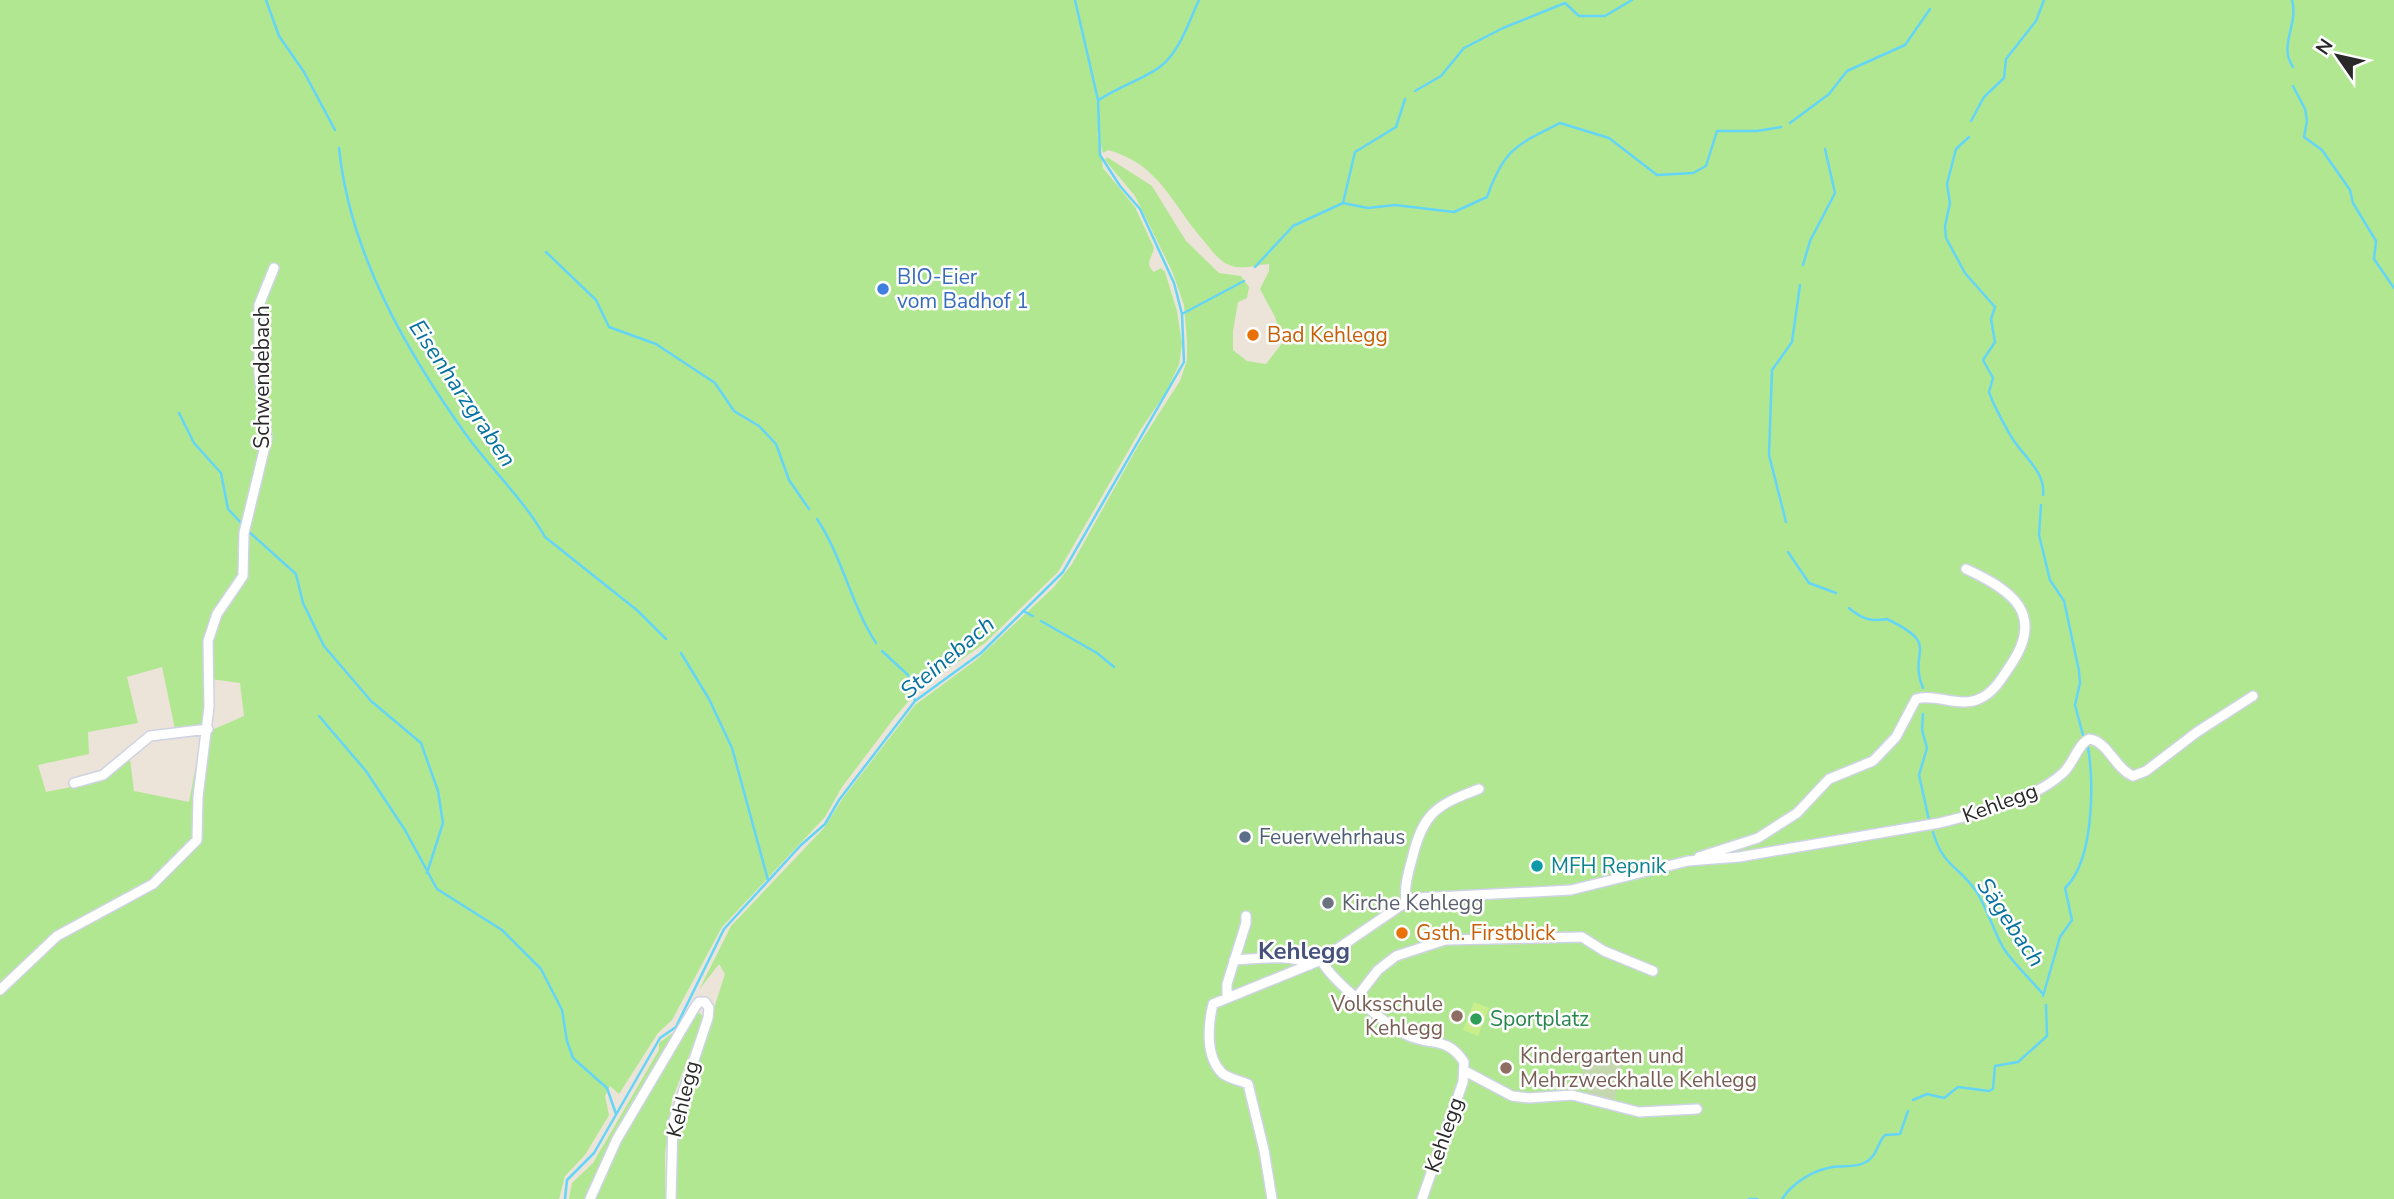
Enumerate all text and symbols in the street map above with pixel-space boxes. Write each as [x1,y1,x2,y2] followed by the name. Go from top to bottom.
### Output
[2303,21,2373,91] north arrow
[2310,34,2339,60] text: N
[897,263,1029,315] place label: BIO-Eier vom Badhof 1
[875,281,891,297] marker: BIO-Eier vom Badhof 1
[248,305,276,449] street label: Schwendebach
[402,313,523,473] water label: Eisenharzgraben
[1267,321,1388,349] place label: Bad Kehlegg
[1245,327,1261,343] marker: Bad Kehlegg
[894,609,1001,706] water label: Steinebach
[1959,777,2041,829] street label: Kehlegg
[1259,823,1405,851] place label: Feuerwehrhaus
[1237,829,1253,845] marker: Feuerwehrhaus
[1551,852,1667,880] place label: MFH Repnik
[1529,858,1545,874] marker: MFH Repnik
[1969,872,2052,973] water label: Sägebach
[1342,889,1483,917] place label: Kirche Kehlegg
[1320,895,1336,911] marker: Kirche Kehlegg
[1416,919,1556,947] place label: Gsth. Firstblick
[1394,925,1410,941] marker: Gsth. Firstblick
[1258,935,1350,967] district label: Kehlegg
[1330,990,1443,1042] place label: Volksschule Kehlegg
[1490,1005,1589,1033] place label: Sportplatz
[1449,1008,1465,1024] marker: Volksschule Kehlegg
[1468,1011,1484,1027] marker: Sportplatz
[1520,1042,1757,1094] place label: Kindergarten und Mehrzweckhalle Kehlegg
[660,1058,706,1140] street label: Kehlegg
[1498,1060,1514,1076] marker: Kindergarten und Mehrzweckhalle Kehlegg
[1418,1094,1470,1176] street label: Kehlegg

